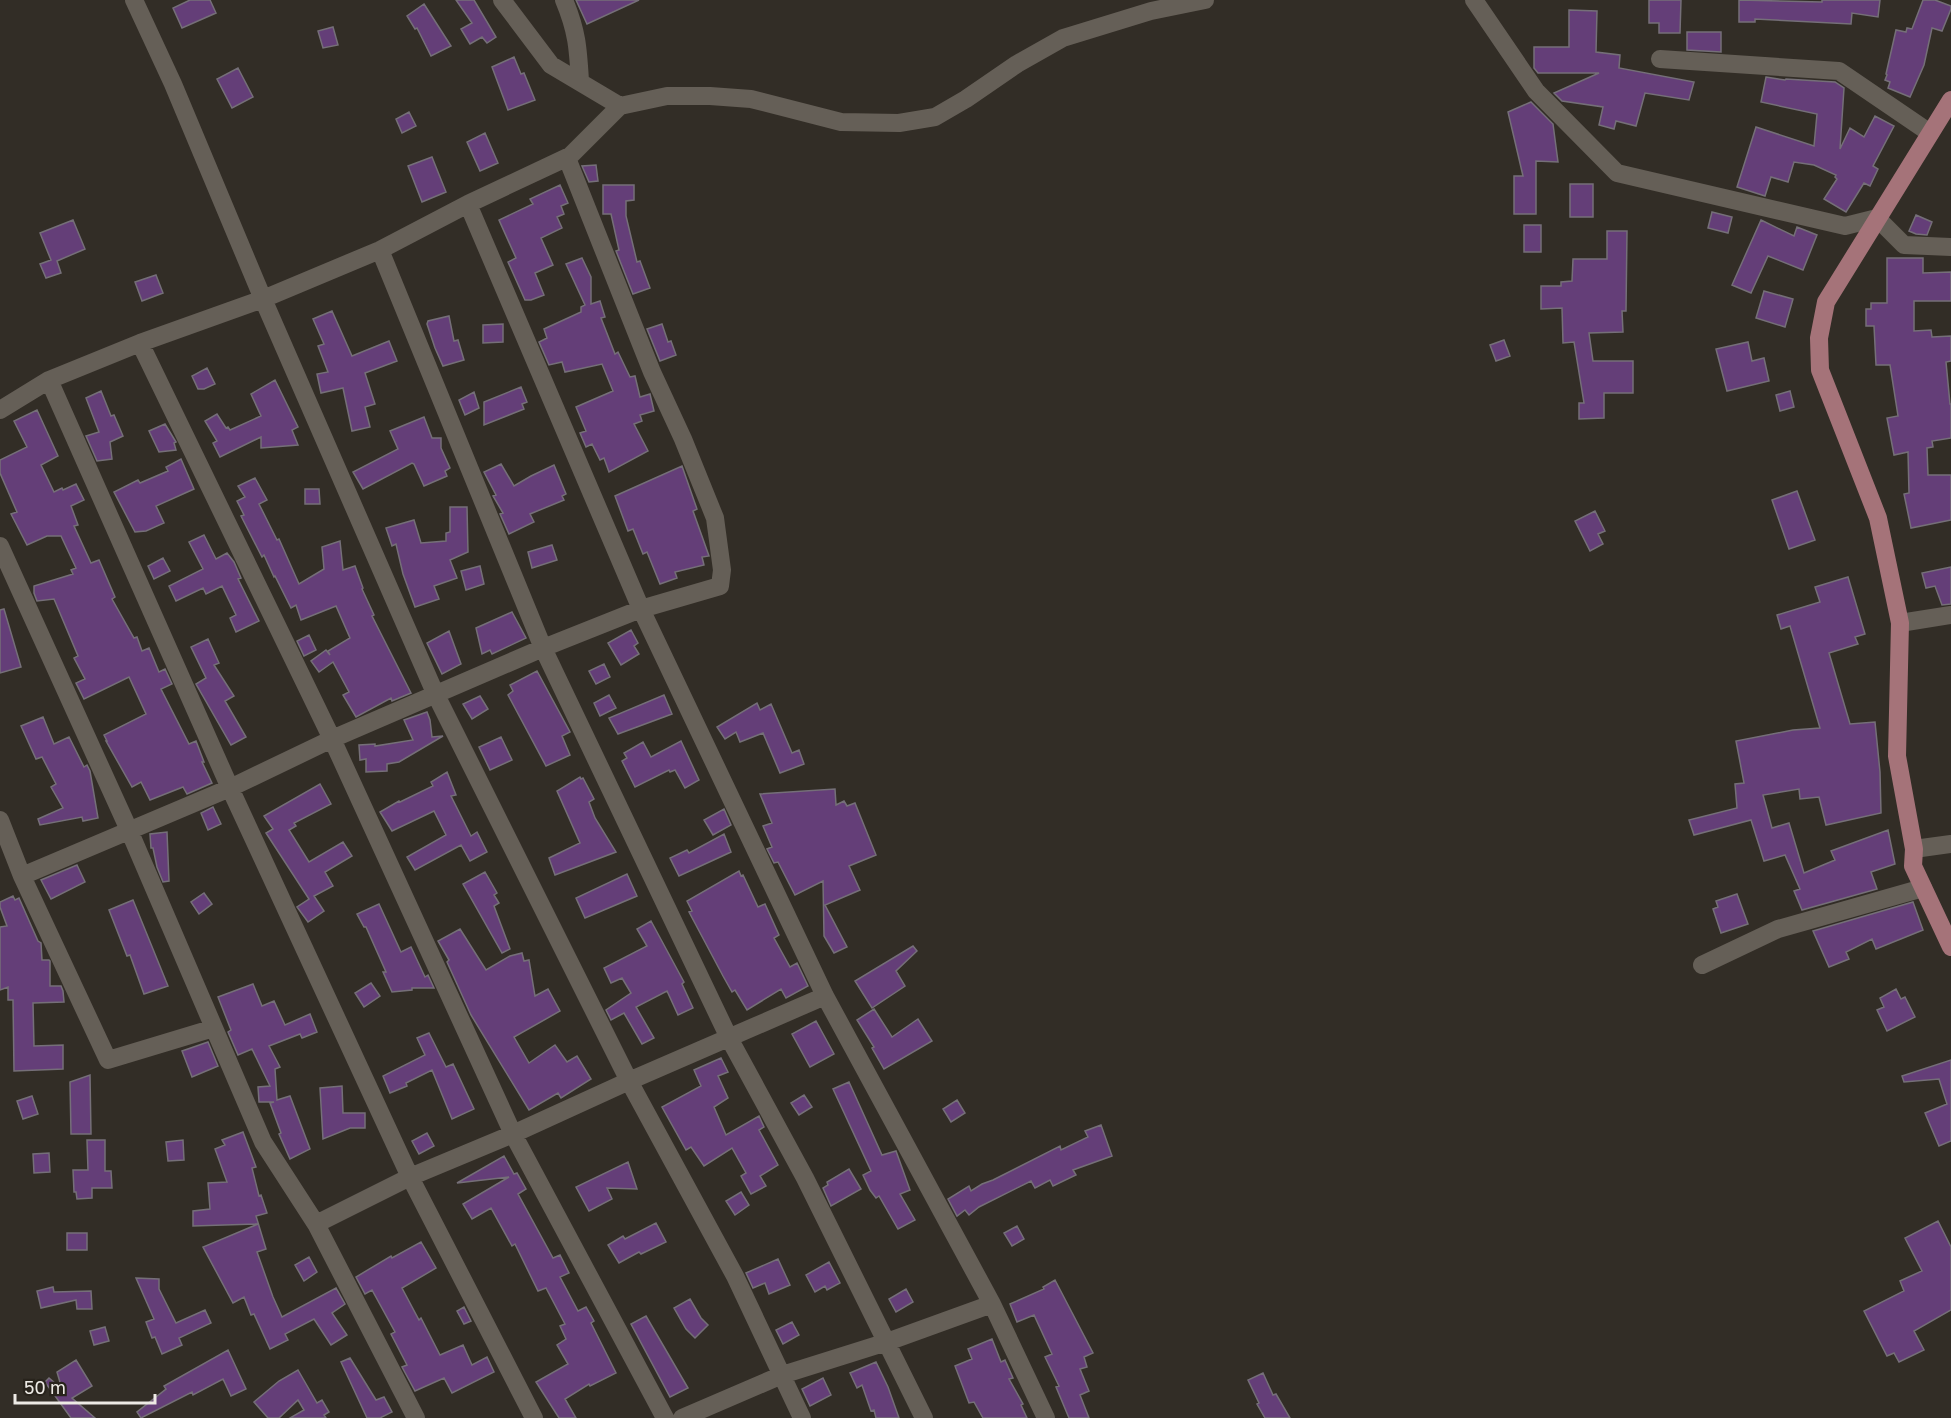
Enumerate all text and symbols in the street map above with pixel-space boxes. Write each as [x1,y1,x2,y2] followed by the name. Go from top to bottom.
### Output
[15,1367,154,1405] scale bar
[24,1376,66,1398] text: 50 m

